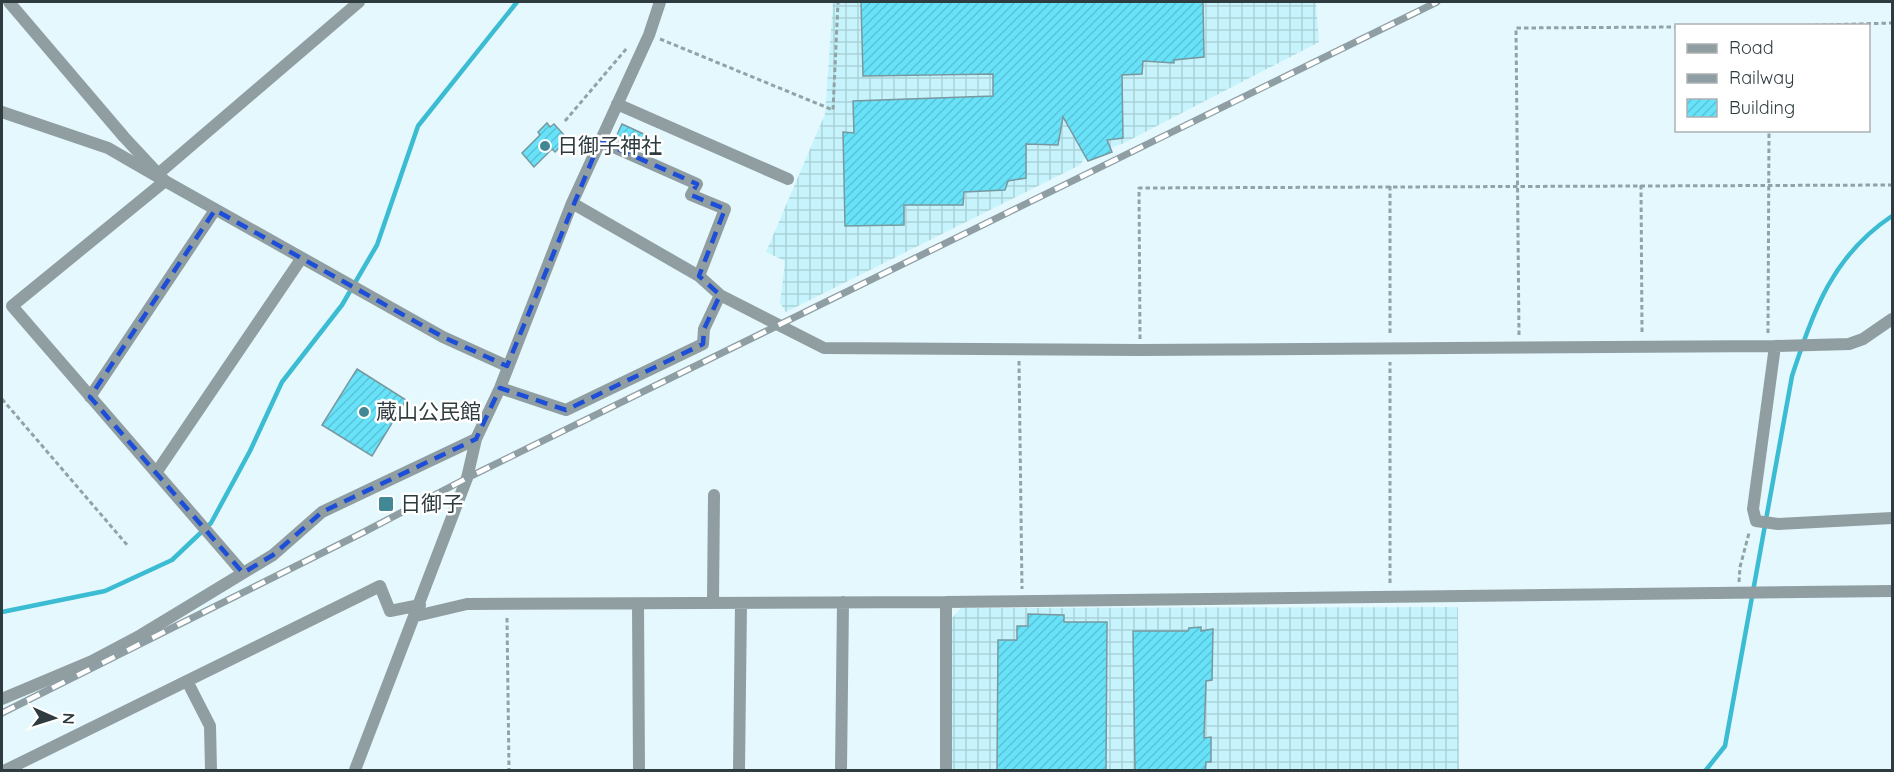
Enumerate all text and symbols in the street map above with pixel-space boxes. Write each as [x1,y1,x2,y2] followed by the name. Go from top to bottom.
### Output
[1675,24,1870,132] legend
[1729,36,1774,59] text: Road
[1729,66,1795,89] text: Railway
[1729,96,1795,119] text: Building
[557,132,662,158] place label: 日御子神社
[538,139,552,153] marker: 日御子神社
[376,398,481,424] place label: 蔵山公民館
[357,405,371,419] marker: 蔵山公民館
[400,490,463,516] place label: 日御子
[377,495,395,513] marker: 日御子
[24,688,84,748] north arrow
[59,712,79,725] text: N

